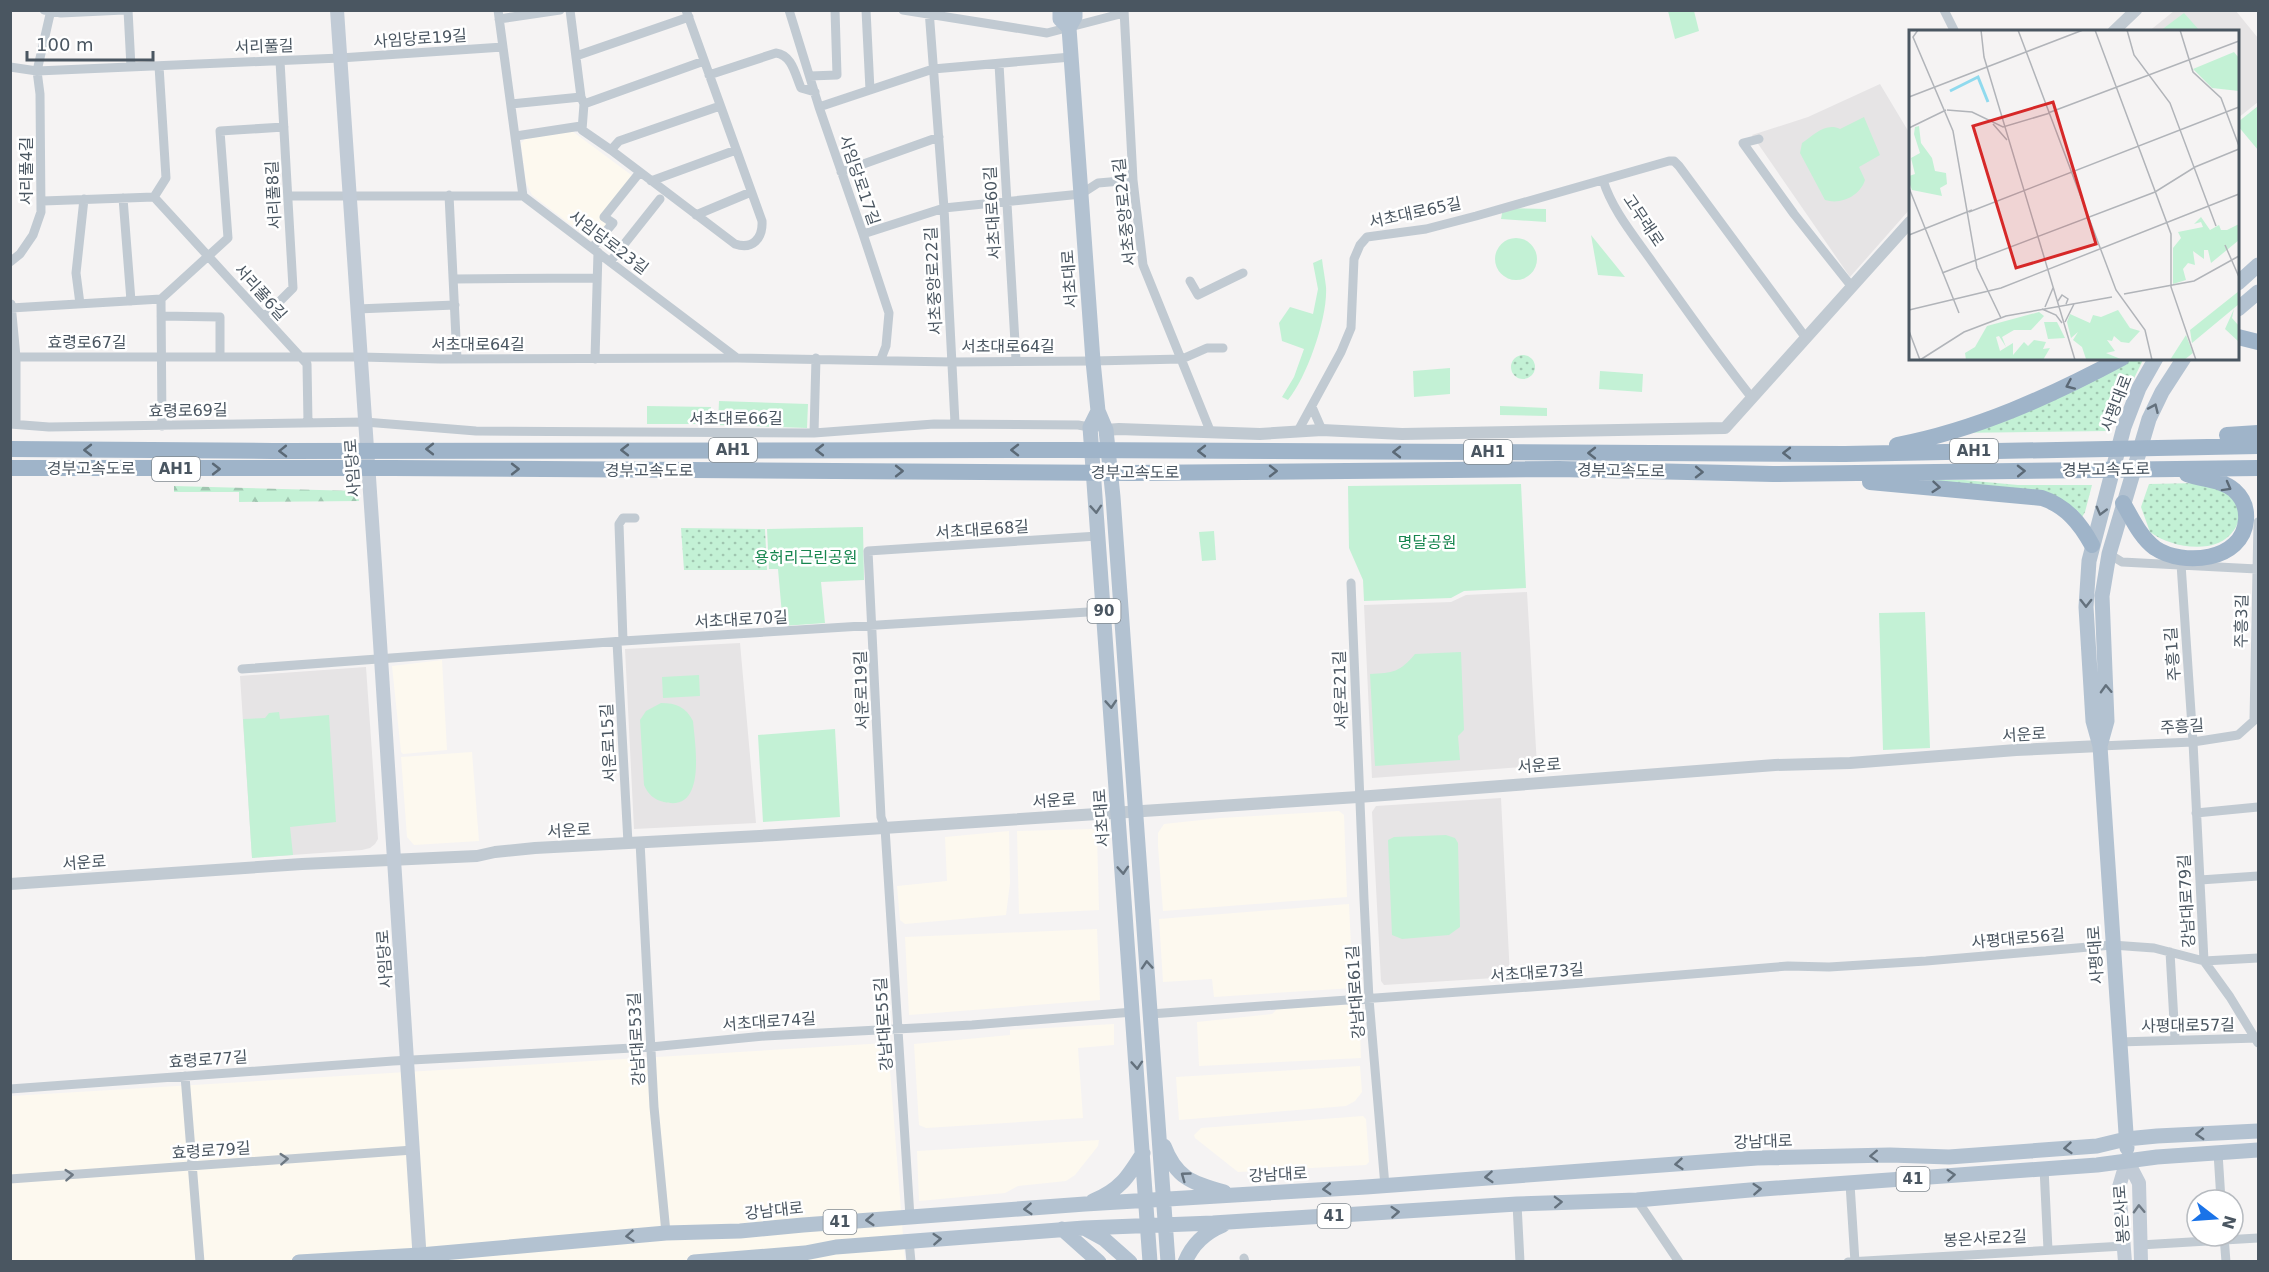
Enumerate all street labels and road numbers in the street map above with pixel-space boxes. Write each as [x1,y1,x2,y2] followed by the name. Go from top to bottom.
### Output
[373,26,468,51] street label: 사임당로19길
[234,36,294,57] street label: 서리풀길
[835,133,884,228] street label: 사임당로17길
[17,136,36,206] street label: 서리풀4길
[1109,157,1140,267] street label: 서초중앙로24길
[262,160,285,230] street label: 서리풀8길
[981,166,1004,260] street label: 서초대로60길
[1619,191,1668,250] street label: 고무래로
[1367,193,1463,232] street label: 서초대로65길
[565,207,652,278] street label: 사임당로23길
[921,226,946,336] street label: 서초중앙로22길
[1058,249,1081,309] street label: 서초대로
[230,260,291,324] street label: 서리풀6길
[47,333,127,352] street label: 효령로67길
[431,335,525,354] street label: 서초대로64길
[961,337,1055,356] street label: 서초대로64길
[2097,372,2136,434] street label: 사평대로
[148,400,228,421] street label: 효령로69길
[689,409,783,428] street label: 서초대로66길
[341,438,364,498] street label: 사임당로
[709,438,757,462] road number: AH1
[1950,439,1998,463] road number: AH1
[1464,440,1512,464] road number: AH1
[152,457,200,481] road number: AH1
[47,459,135,478] street label: 경부고속도로
[2062,459,2151,480] street label: 경부고속도로
[1577,460,1666,481] street label: 경부고속도로
[605,461,693,480] street label: 경부고속도로
[1091,463,1179,482] street label: 경부고속도로
[935,517,1030,542] street label: 서초대로68길
[2232,594,2251,648] street label: 주흥3길
[1088,599,1120,623] road number: 90
[694,608,788,631] street label: 서초대로70길
[2161,626,2184,682] street label: 주흥1길
[851,650,872,730] street label: 서운로19길
[1330,650,1351,730] street label: 서운로21길
[597,703,620,783] street label: 서운로15길
[2159,715,2205,738] street label: 주흥길
[2001,724,2047,745] street label: 서운로
[1516,754,1562,777] street label: 서운로
[1090,788,1113,848] street label: 서초대로
[1031,789,1077,812] street label: 서운로
[546,820,592,841] street label: 서운로
[61,851,107,874] street label: 서운로
[2175,854,2198,948] street label: 강남대로79길
[1970,925,2066,952] street label: 사평대로56길
[2084,925,2107,985] street label: 사평대로
[373,929,396,989] street label: 사임당로
[1343,944,1368,1039] street label: 강남대로61길
[1490,960,1585,985] street label: 서초대로73길
[871,976,896,1071] street label: 강남대로55길
[625,992,648,1086] street label: 강남대로53길
[722,1009,817,1034] street label: 서초대로74길
[2141,1015,2235,1036] street label: 사평대로57길
[168,1047,248,1072] street label: 효령로77길
[1733,1131,1793,1152] street label: 강남대로
[171,1138,251,1163] street label: 효령로79길
[1248,1163,1308,1186] street label: 강남대로
[1896,1167,1930,1191] road number: 41
[2110,1184,2133,1244] street label: 봉은사로
[744,1198,805,1223] street label: 강남대로
[1318,1204,1350,1228] road number: 41
[824,1210,856,1234] road number: 41
[1943,1227,2027,1250] street label: 봉은사로2길

